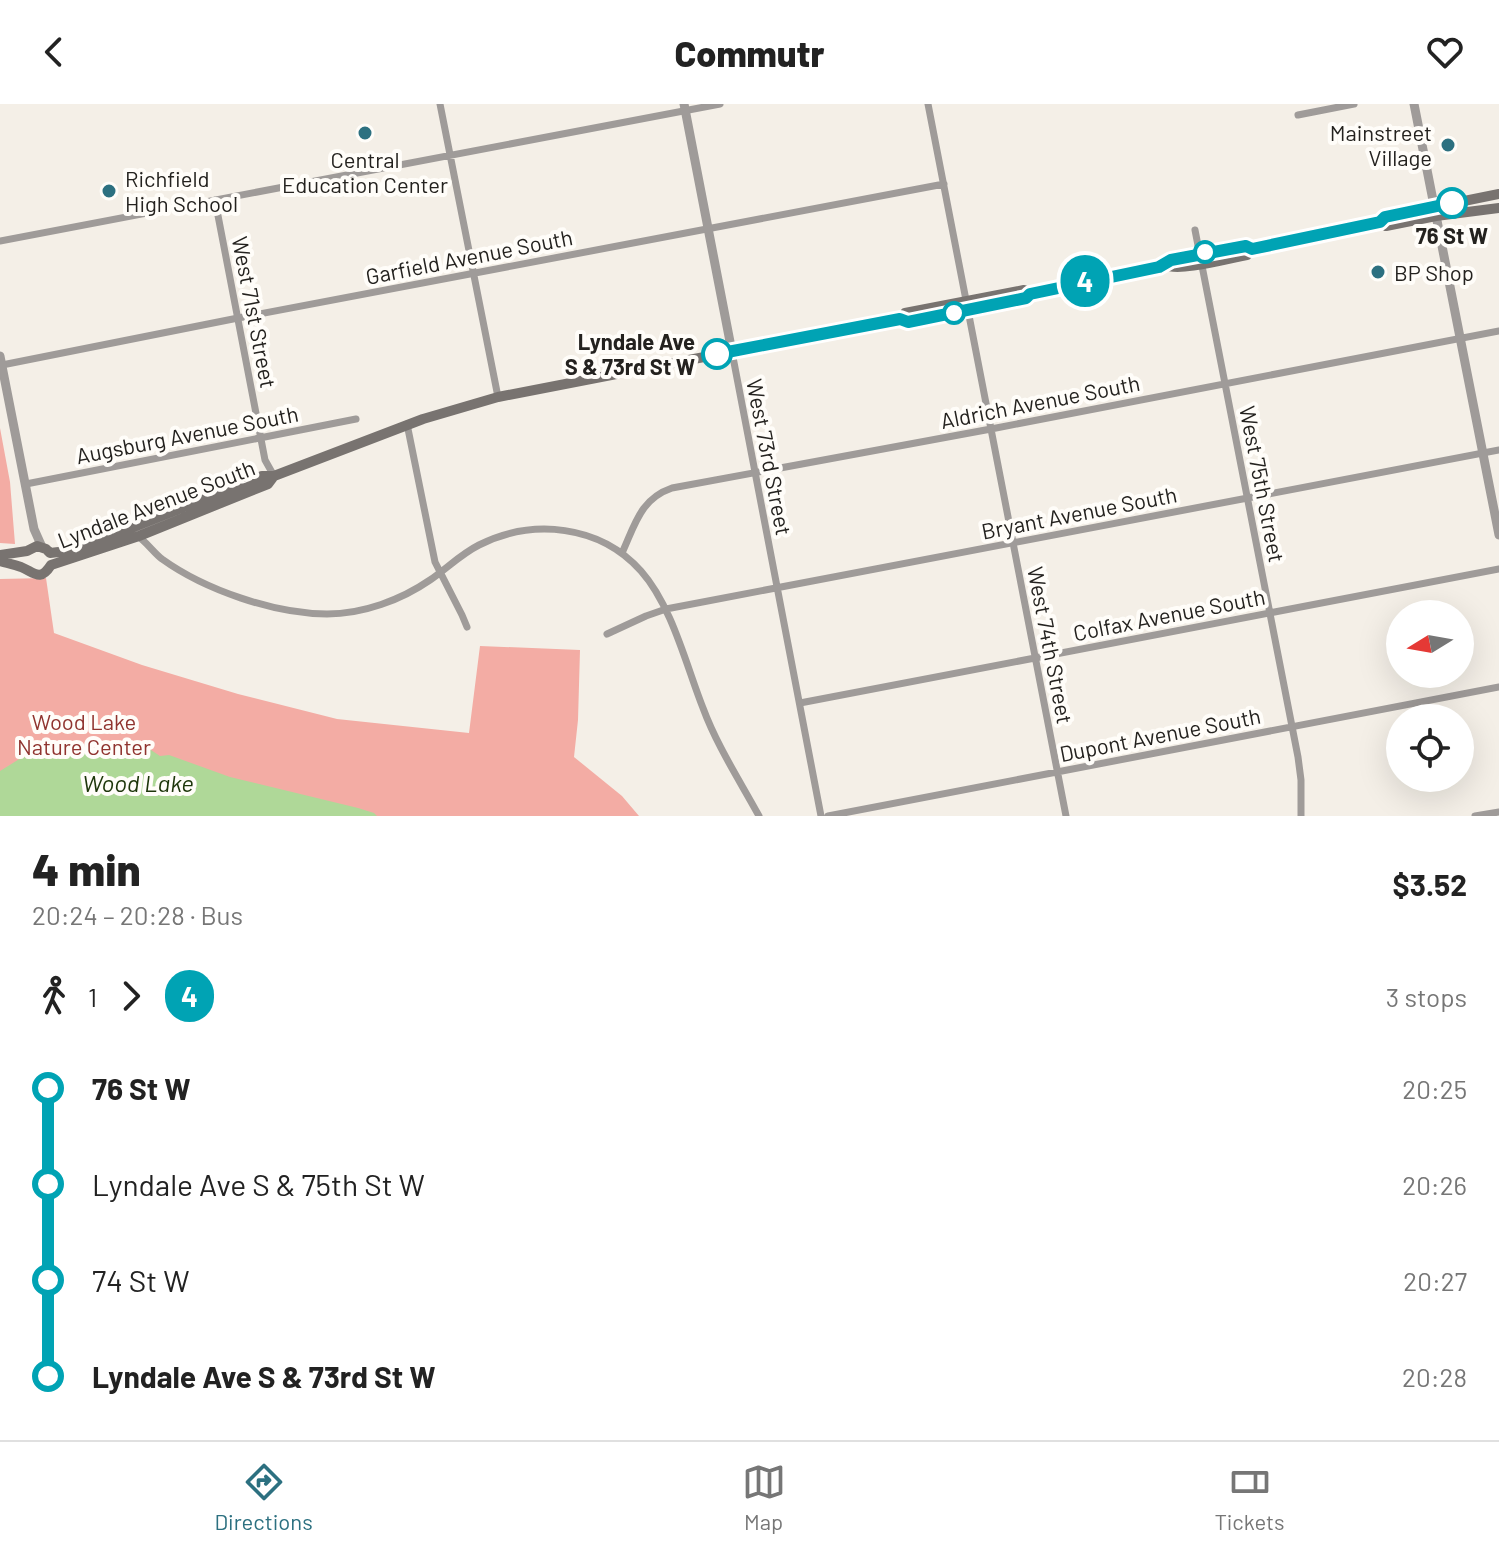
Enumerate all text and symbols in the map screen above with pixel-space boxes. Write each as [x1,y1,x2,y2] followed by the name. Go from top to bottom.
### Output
[32,30,76,74] icon: back
[1423,30,1467,74] icon: heart
[674,31,825,74] text: Commutr
[1330,119,1432,170] place label: Mainstreet Village
[356,124,374,142] marker: Central Education Center
[1439,136,1457,154] marker: Mainstreet Village
[282,146,448,197] place label: Central Education Center
[125,165,238,216] place label: Richfield High School
[100,182,118,200] marker: Richfield High School
[1437,188,1467,218] marker: 76 St W
[1416,222,1488,248] place label: 76 St W
[363,223,575,289] street label: Garfield Avenue South
[228,234,282,390] street label: West 71st Street
[1194,241,1216,263] unlabelled marker
[1059,255,1111,307] line badge: 4
[1394,259,1474,285] place label: BP Shop
[1369,263,1387,281] marker: BP Shop
[1077,264,1093,298] text: 4
[943,302,965,324] unlabelled marker
[565,328,695,379] place label: Lyndale Ave S & 73rd St W
[702,339,732,369] marker: Lyndale Ave S & 73rd St W
[938,369,1142,433] street label: Aldrich Avenue South
[742,377,798,537] street label: West 73rd Street
[74,400,300,468] street label: Augsburg Avenue South
[1235,404,1291,564] street label: West 75th Street
[54,453,258,553] street label: Lyndale Avenue South
[979,480,1179,544] street label: Bryant Avenue South
[1023,564,1079,726] street label: West 74th Street
[1071,583,1267,645] street label: Colfax Avenue South
[1386,600,1474,688] north arrow
[1386,600,1474,792] map controls
[1057,702,1263,766] street label: Dupont Avenue South
[1386,704,1474,792] button: locate
[17,708,151,759] park label: Wood Lake Nature Center
[82,768,194,797] water label: Wood Lake
[32,842,141,895] text: 4 min
[1393,866,1467,902] text: $3.52
[32,899,243,930] text: 20:24 – 20:28 · Bus
[32,974,76,1018] icon: walk
[109,974,153,1018] icon: forward
[181,979,198,1013] text: 4
[88,981,97,1012] text: 1
[1386,981,1467,1012] text: 3 stops
[92,1070,191,1106] text: 76 St W
[1402,1073,1467,1104] text: 20:25
[92,1166,425,1202] text: Lyndale Ave S & 75th St W
[1402,1169,1467,1200] text: 20:26
[92,1262,190,1298] text: 74 St W
[1403,1265,1467,1296] text: 20:27
[92,1358,436,1394] text: Lyndale Ave S & 73rd St W
[1402,1361,1467,1392] text: 20:28
[214,1460,313,1534] tab: Directions
[742,1460,786,1534] tab: Map
[1215,1460,1285,1534] tab: Tickets

